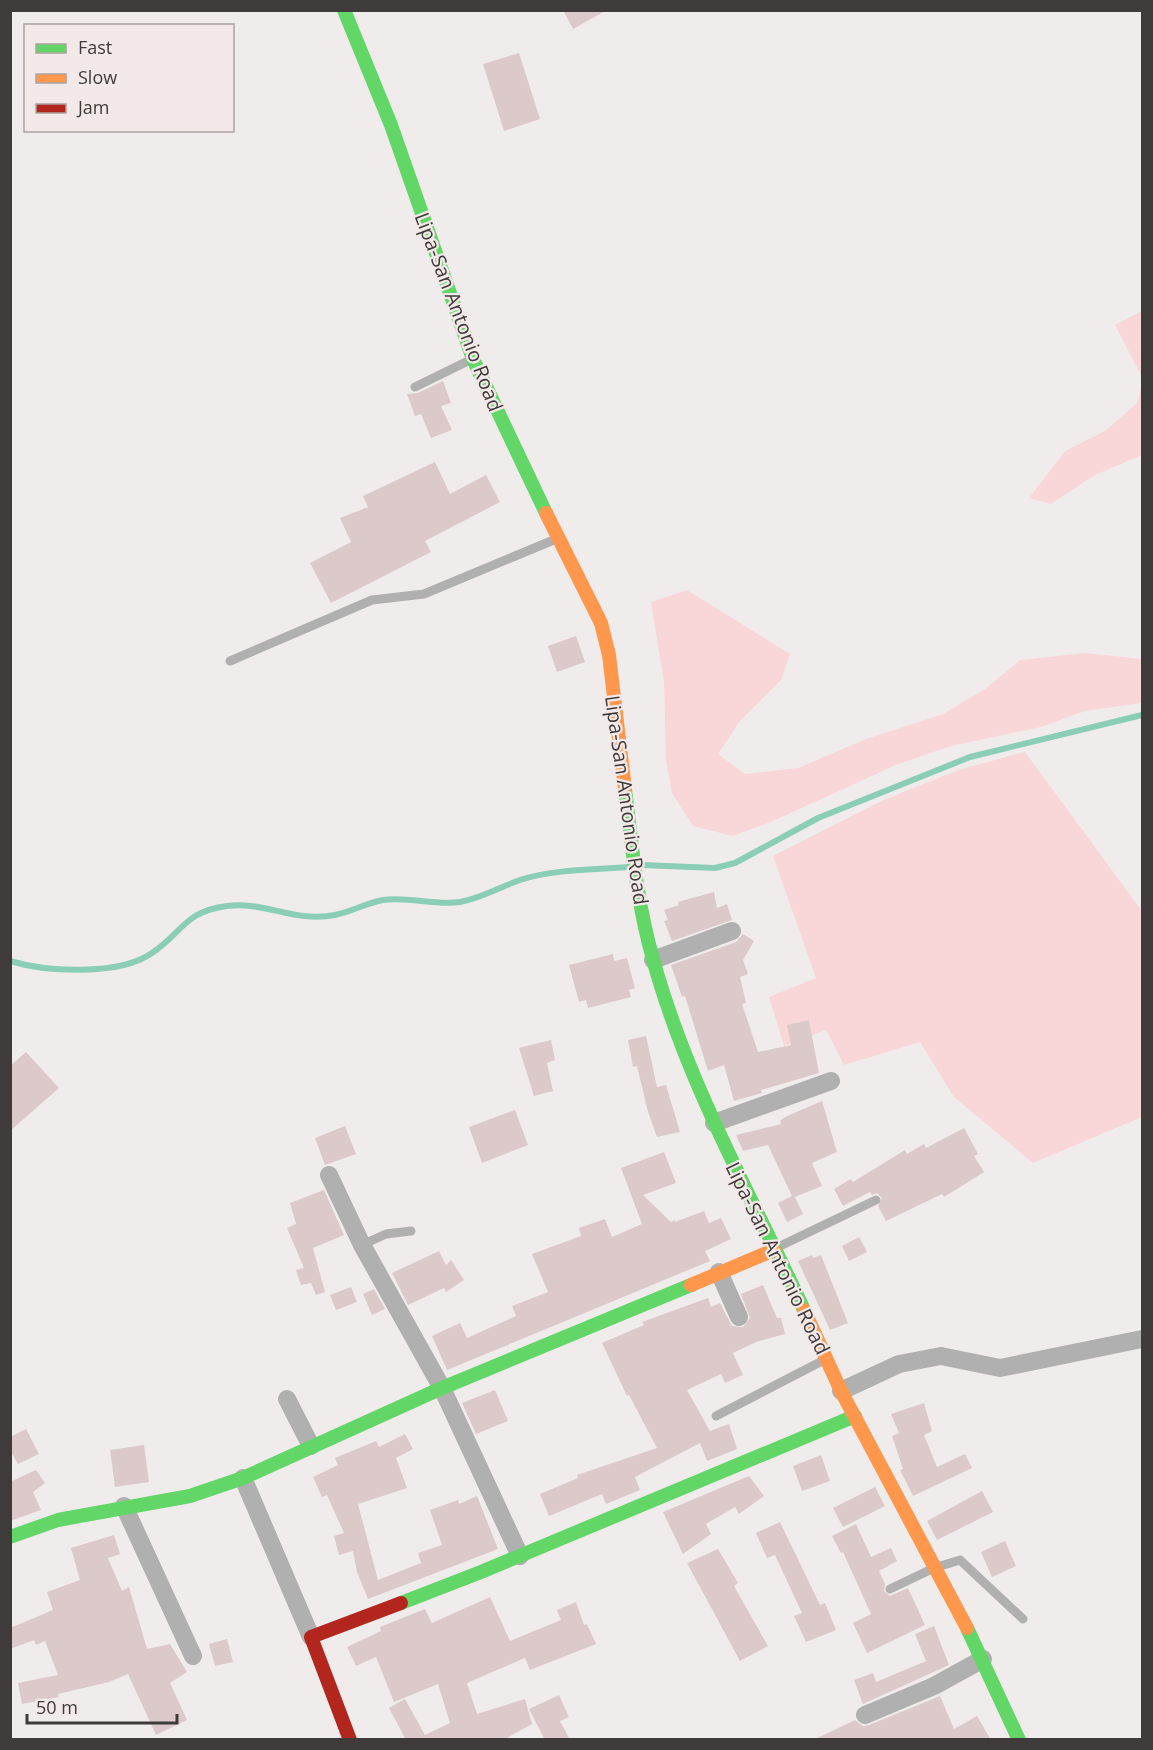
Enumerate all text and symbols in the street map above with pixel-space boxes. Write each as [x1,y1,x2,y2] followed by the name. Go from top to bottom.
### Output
[24,24,234,132] legend
[78,35,112,59] text: Fast
[78,65,117,89] text: Slow
[76,95,110,119] text: Jam
[409,209,509,415] street label: Lipa-San Antonio Road
[599,694,655,906] street label: Lipa-San Antonio Road
[720,1157,836,1359] street label: Lipa-San Antonio Road
[27,1687,177,1725] scale bar
[36,1695,78,1719] text: 50 m

